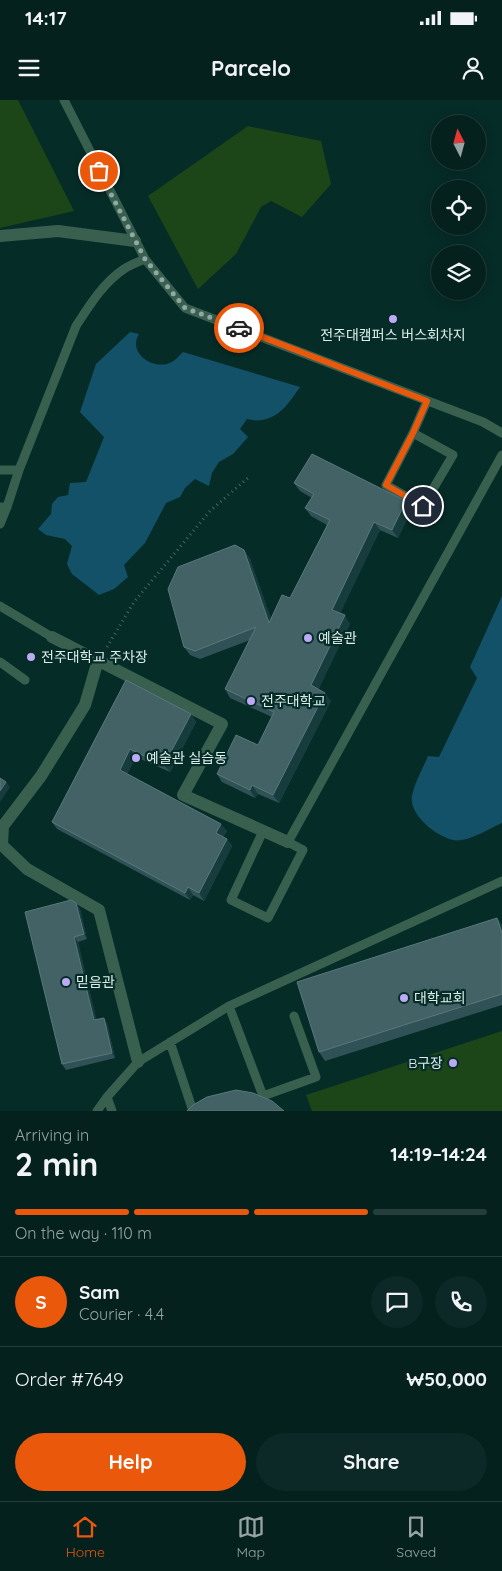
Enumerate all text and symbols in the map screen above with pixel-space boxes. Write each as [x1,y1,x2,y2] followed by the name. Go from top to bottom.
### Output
[25,6,67,30] text: 14:17
[15,54,43,82] icon: menu
[211,54,291,82] text: Parcelo
[459,54,487,82] icon: person
[431,115,486,170] north arrow
[431,115,486,300] map controls
[78,150,120,192] pin
[85,157,113,185] icon: bag
[431,180,486,235] button: locate
[431,245,486,300] button: layers
[214,303,264,353] courier
[387,313,399,325] marker: 전주대캠퍼스 버스회차지
[225,314,253,342] icon: car
[320,326,466,344] place label: 전주대캠퍼스 버스회차지
[402,485,444,527] pin
[409,492,437,520] icon: home
[318,629,357,647] place label: 예술관
[302,632,314,644] marker: 예술관
[41,648,148,666] place label: 전주대학교 주차장
[25,651,37,663] marker: 전주대학교 주차장
[261,692,326,710] place label: 전주대학교
[245,695,257,707] marker: 전주대학교
[146,749,227,767] place label: 예술관 실습동
[130,752,142,764] marker: 예술관 실습동
[76,973,115,991] place label: 믿음관
[60,976,72,988] marker: 믿음관
[414,989,466,1007] place label: 대학교회
[398,992,410,1004] marker: 대학교회
[408,1054,443,1072] place label: B구장
[447,1057,459,1069] marker: B구장
[15,1125,89,1145] text: Arriving in
[390,1142,487,1166] text: 14:19–14:24
[15,1144,98,1184] text: 2 min
[15,1223,152,1243] text: On the way · 110 m
[371,1276,423,1328] button: chat
[435,1276,487,1328] button: phone
[79,1280,120,1304] text: Sam
[35,1290,47,1314] text: S
[79,1304,164,1324] text: Courier · 4.4
[15,1367,124,1391] text: Order #7649
[406,1367,487,1391] text: ₩50,000
[15,1433,246,1491] button: Help
[256,1433,487,1491] button: Share
[66,1513,105,1561] tab: Home
[236,1513,265,1561] tab: Map
[396,1513,436,1561] tab: Saved

